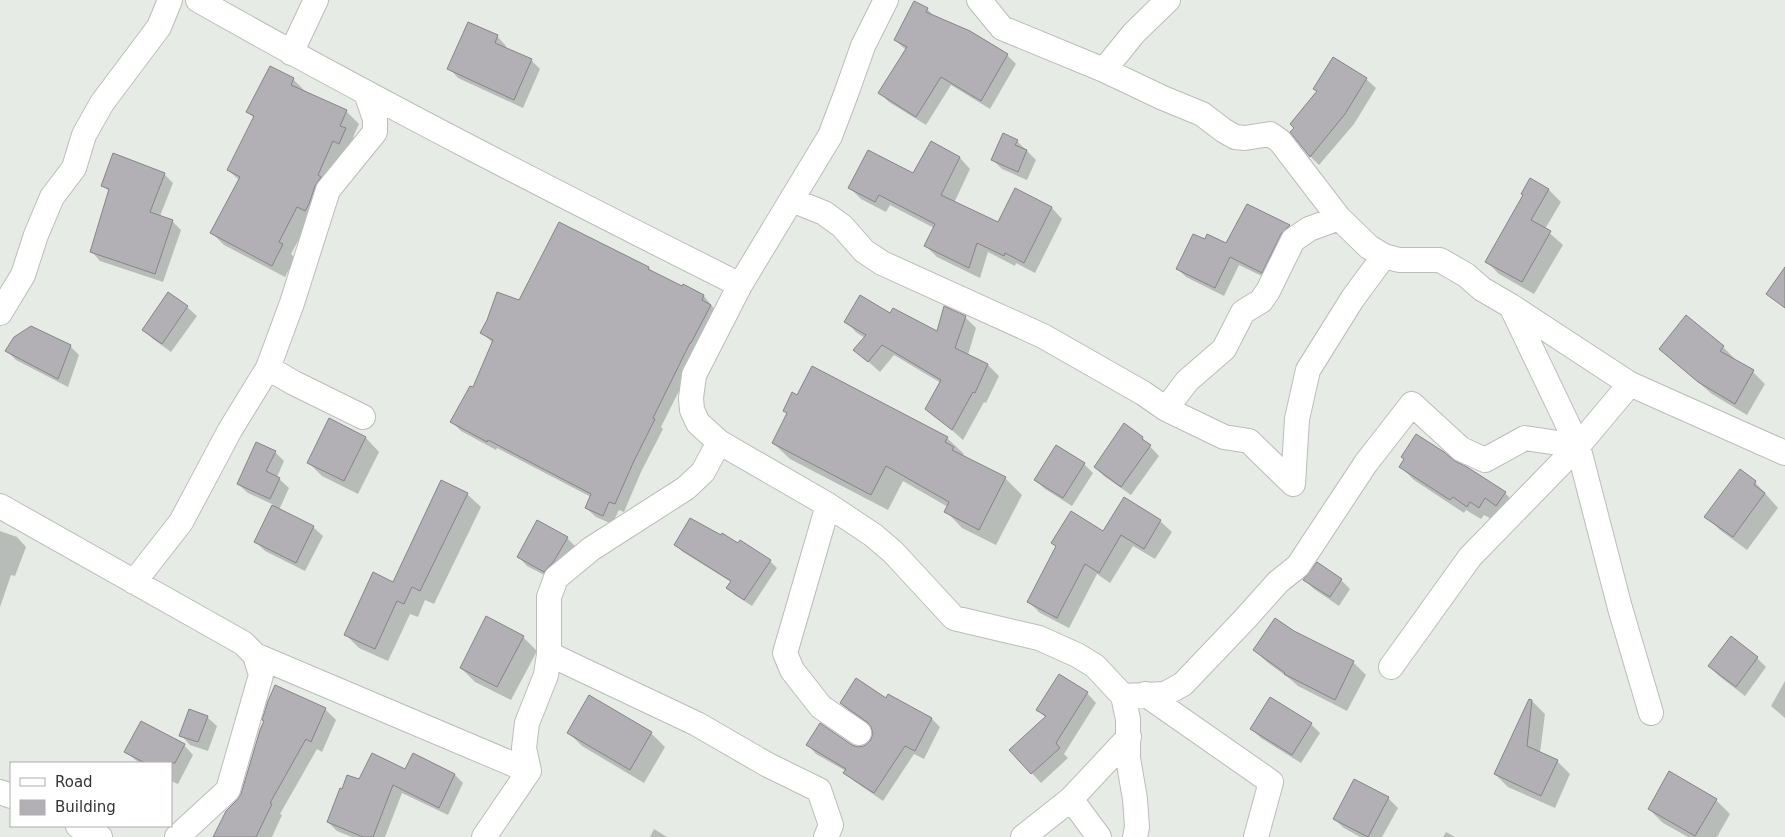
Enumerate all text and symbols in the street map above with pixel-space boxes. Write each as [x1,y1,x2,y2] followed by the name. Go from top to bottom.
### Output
[10,762,172,827] legend
[55,773,93,791] text: Road
[55,798,116,816] text: Building

